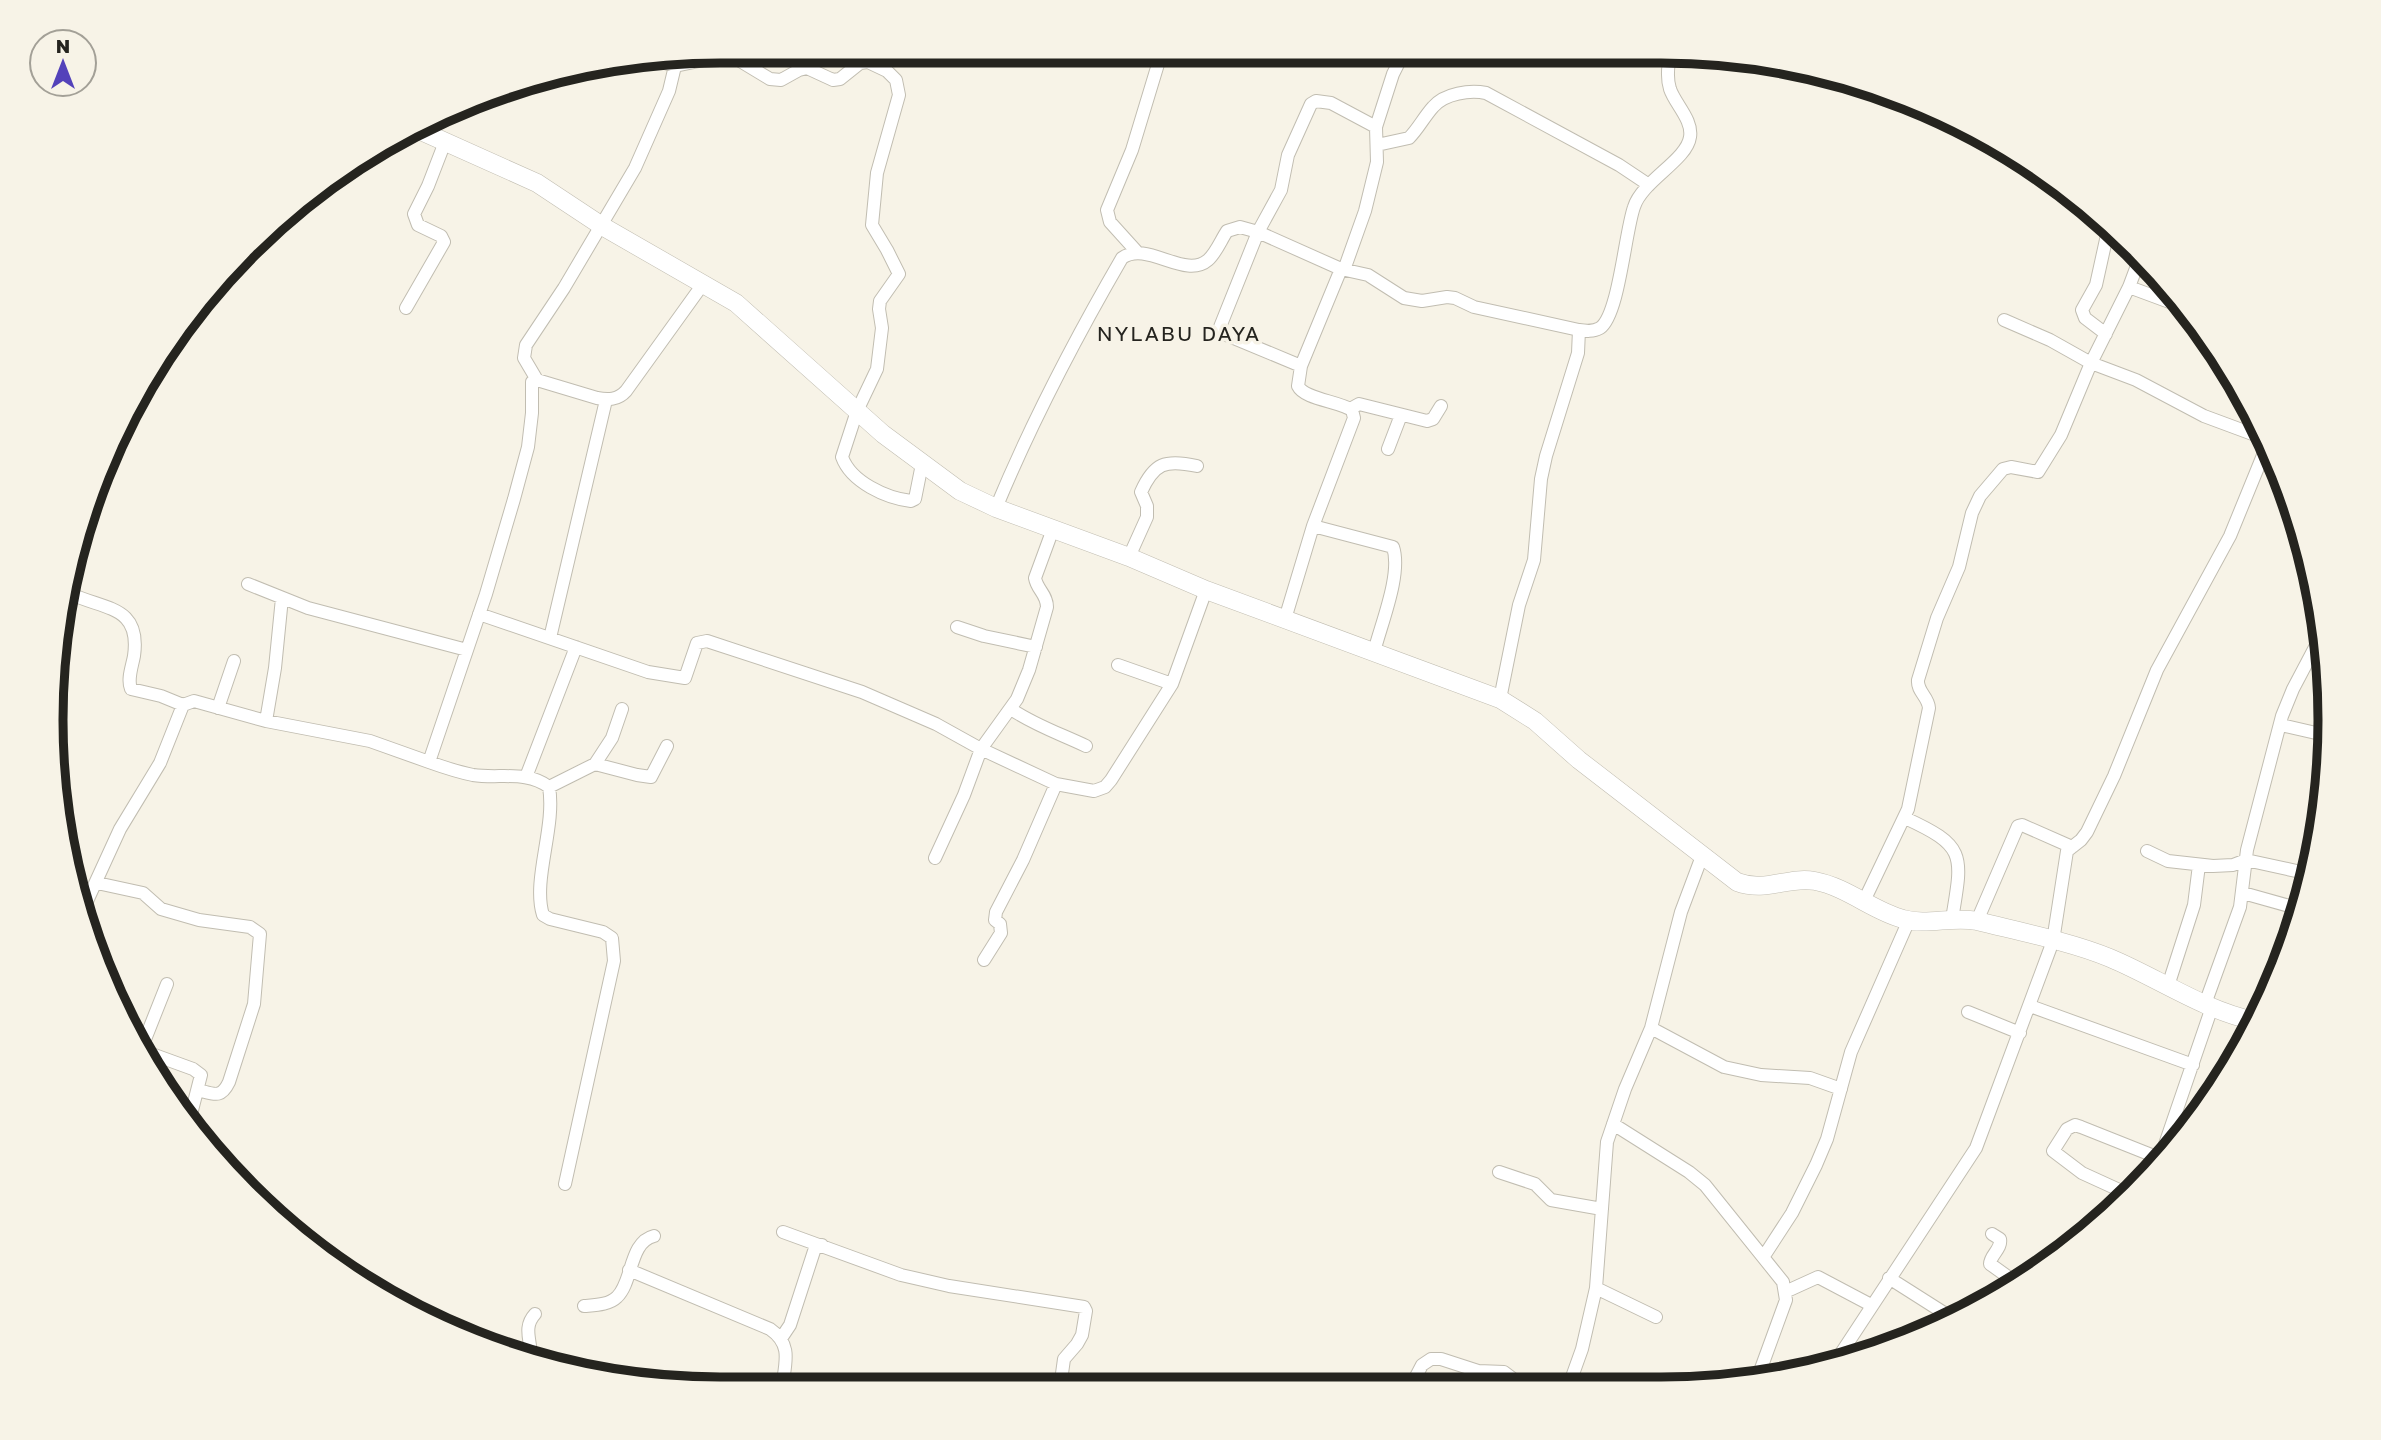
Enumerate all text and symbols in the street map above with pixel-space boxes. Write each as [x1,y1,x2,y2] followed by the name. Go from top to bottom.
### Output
[28,28,98,98] north arrow
[56,34,70,57] text: N
[1097,320,1261,346] district label: NYLABU DAYA

